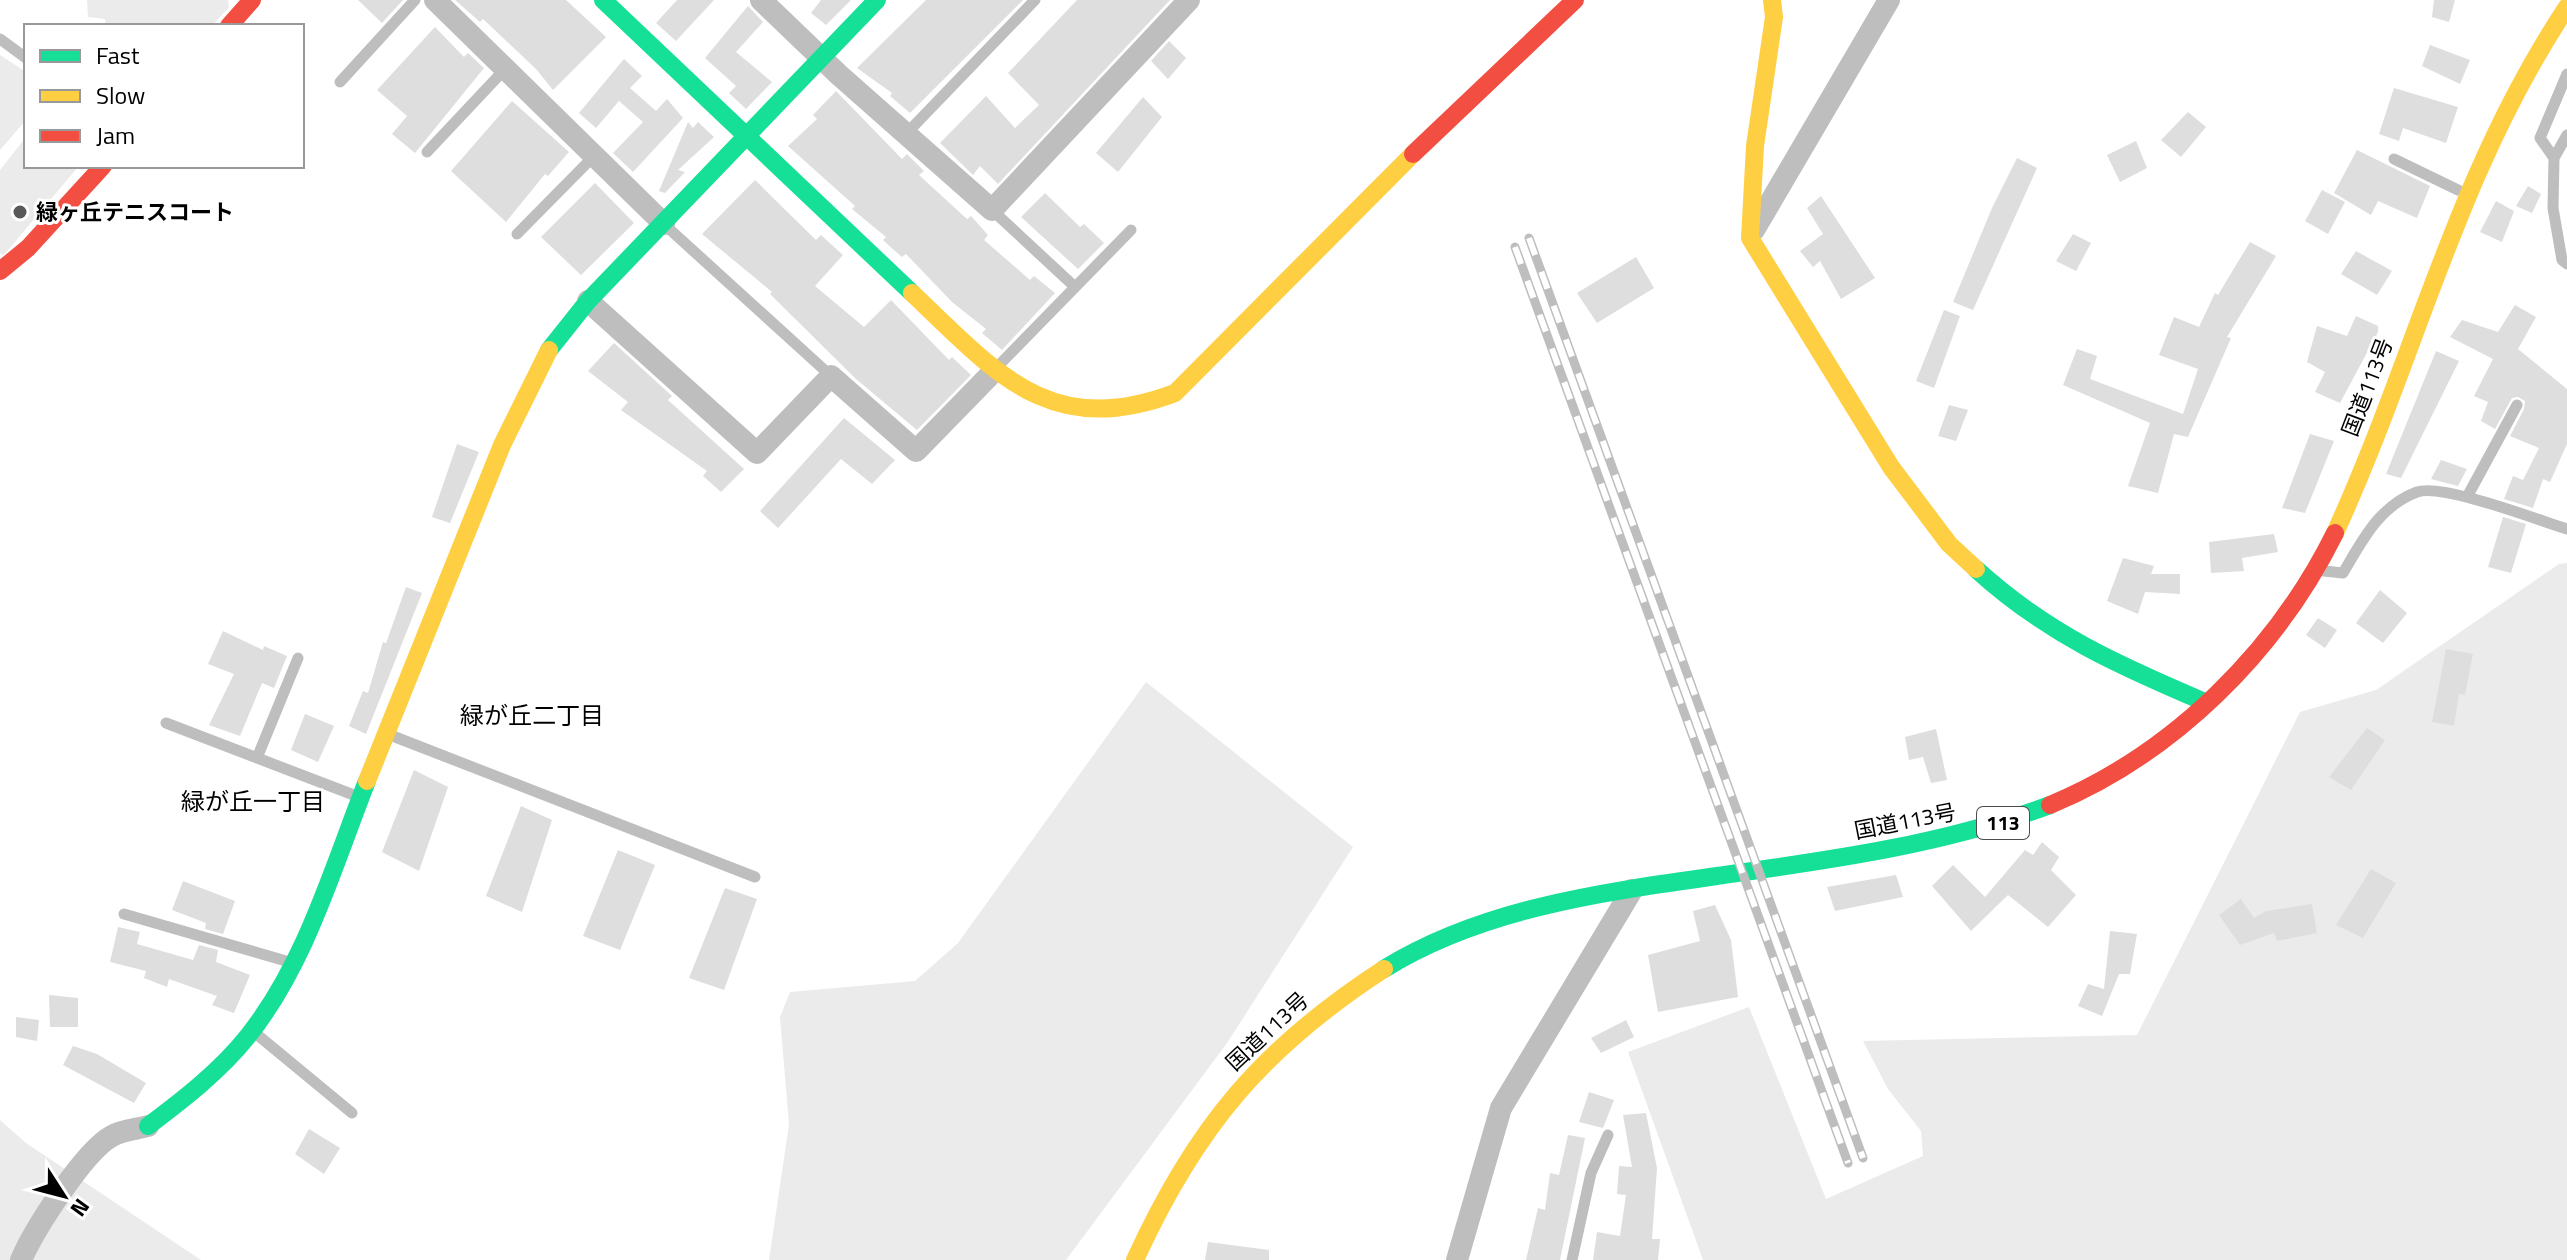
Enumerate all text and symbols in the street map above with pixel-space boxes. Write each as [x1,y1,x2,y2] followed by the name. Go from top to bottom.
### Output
[24,24,304,168] legend
[96,37,140,73] text: Fast
[96,77,145,113] text: Slow
[96,117,135,153] text: Jam
[36,195,234,229] place label: 緑ヶ丘テニスコート
[11,203,29,221] marker: 緑ヶ丘テニスコート
[2333,333,2401,441] street label: 国道113号
[460,697,604,733] district label: 緑が丘二丁目
[181,783,325,819] district label: 緑が丘一丁目
[1851,794,1959,848] street label: 国道113号
[1977,807,2029,839] road number: 113
[1218,983,1316,1079] street label: 国道113号
[24,1156,104,1236] north arrow
[62,1192,98,1224] text: N

